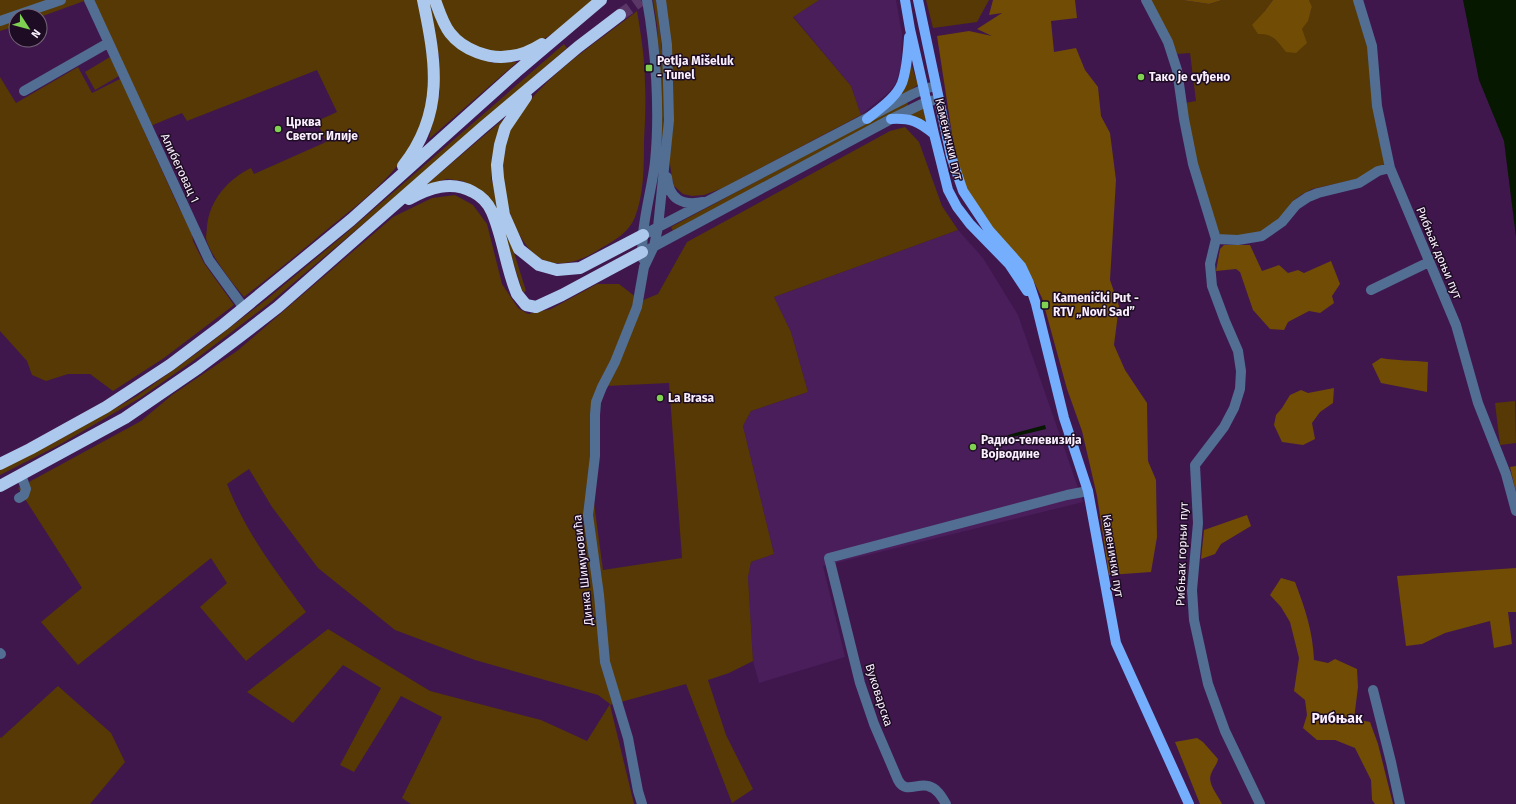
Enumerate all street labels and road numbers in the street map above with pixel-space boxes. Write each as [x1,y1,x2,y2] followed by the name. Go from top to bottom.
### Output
[932,97,966,182] street label: Каменички пут
[158,131,202,205] street label: Алибеговац 1
[1413,205,1465,302] street label: Рибњак доњи пут
[1173,501,1191,606] street label: Рибњак горњи пут
[1100,513,1127,599] street label: Каменички пут
[570,514,596,627] street label: Динка Шимуновића
[862,662,896,728] street label: Вуковарска

